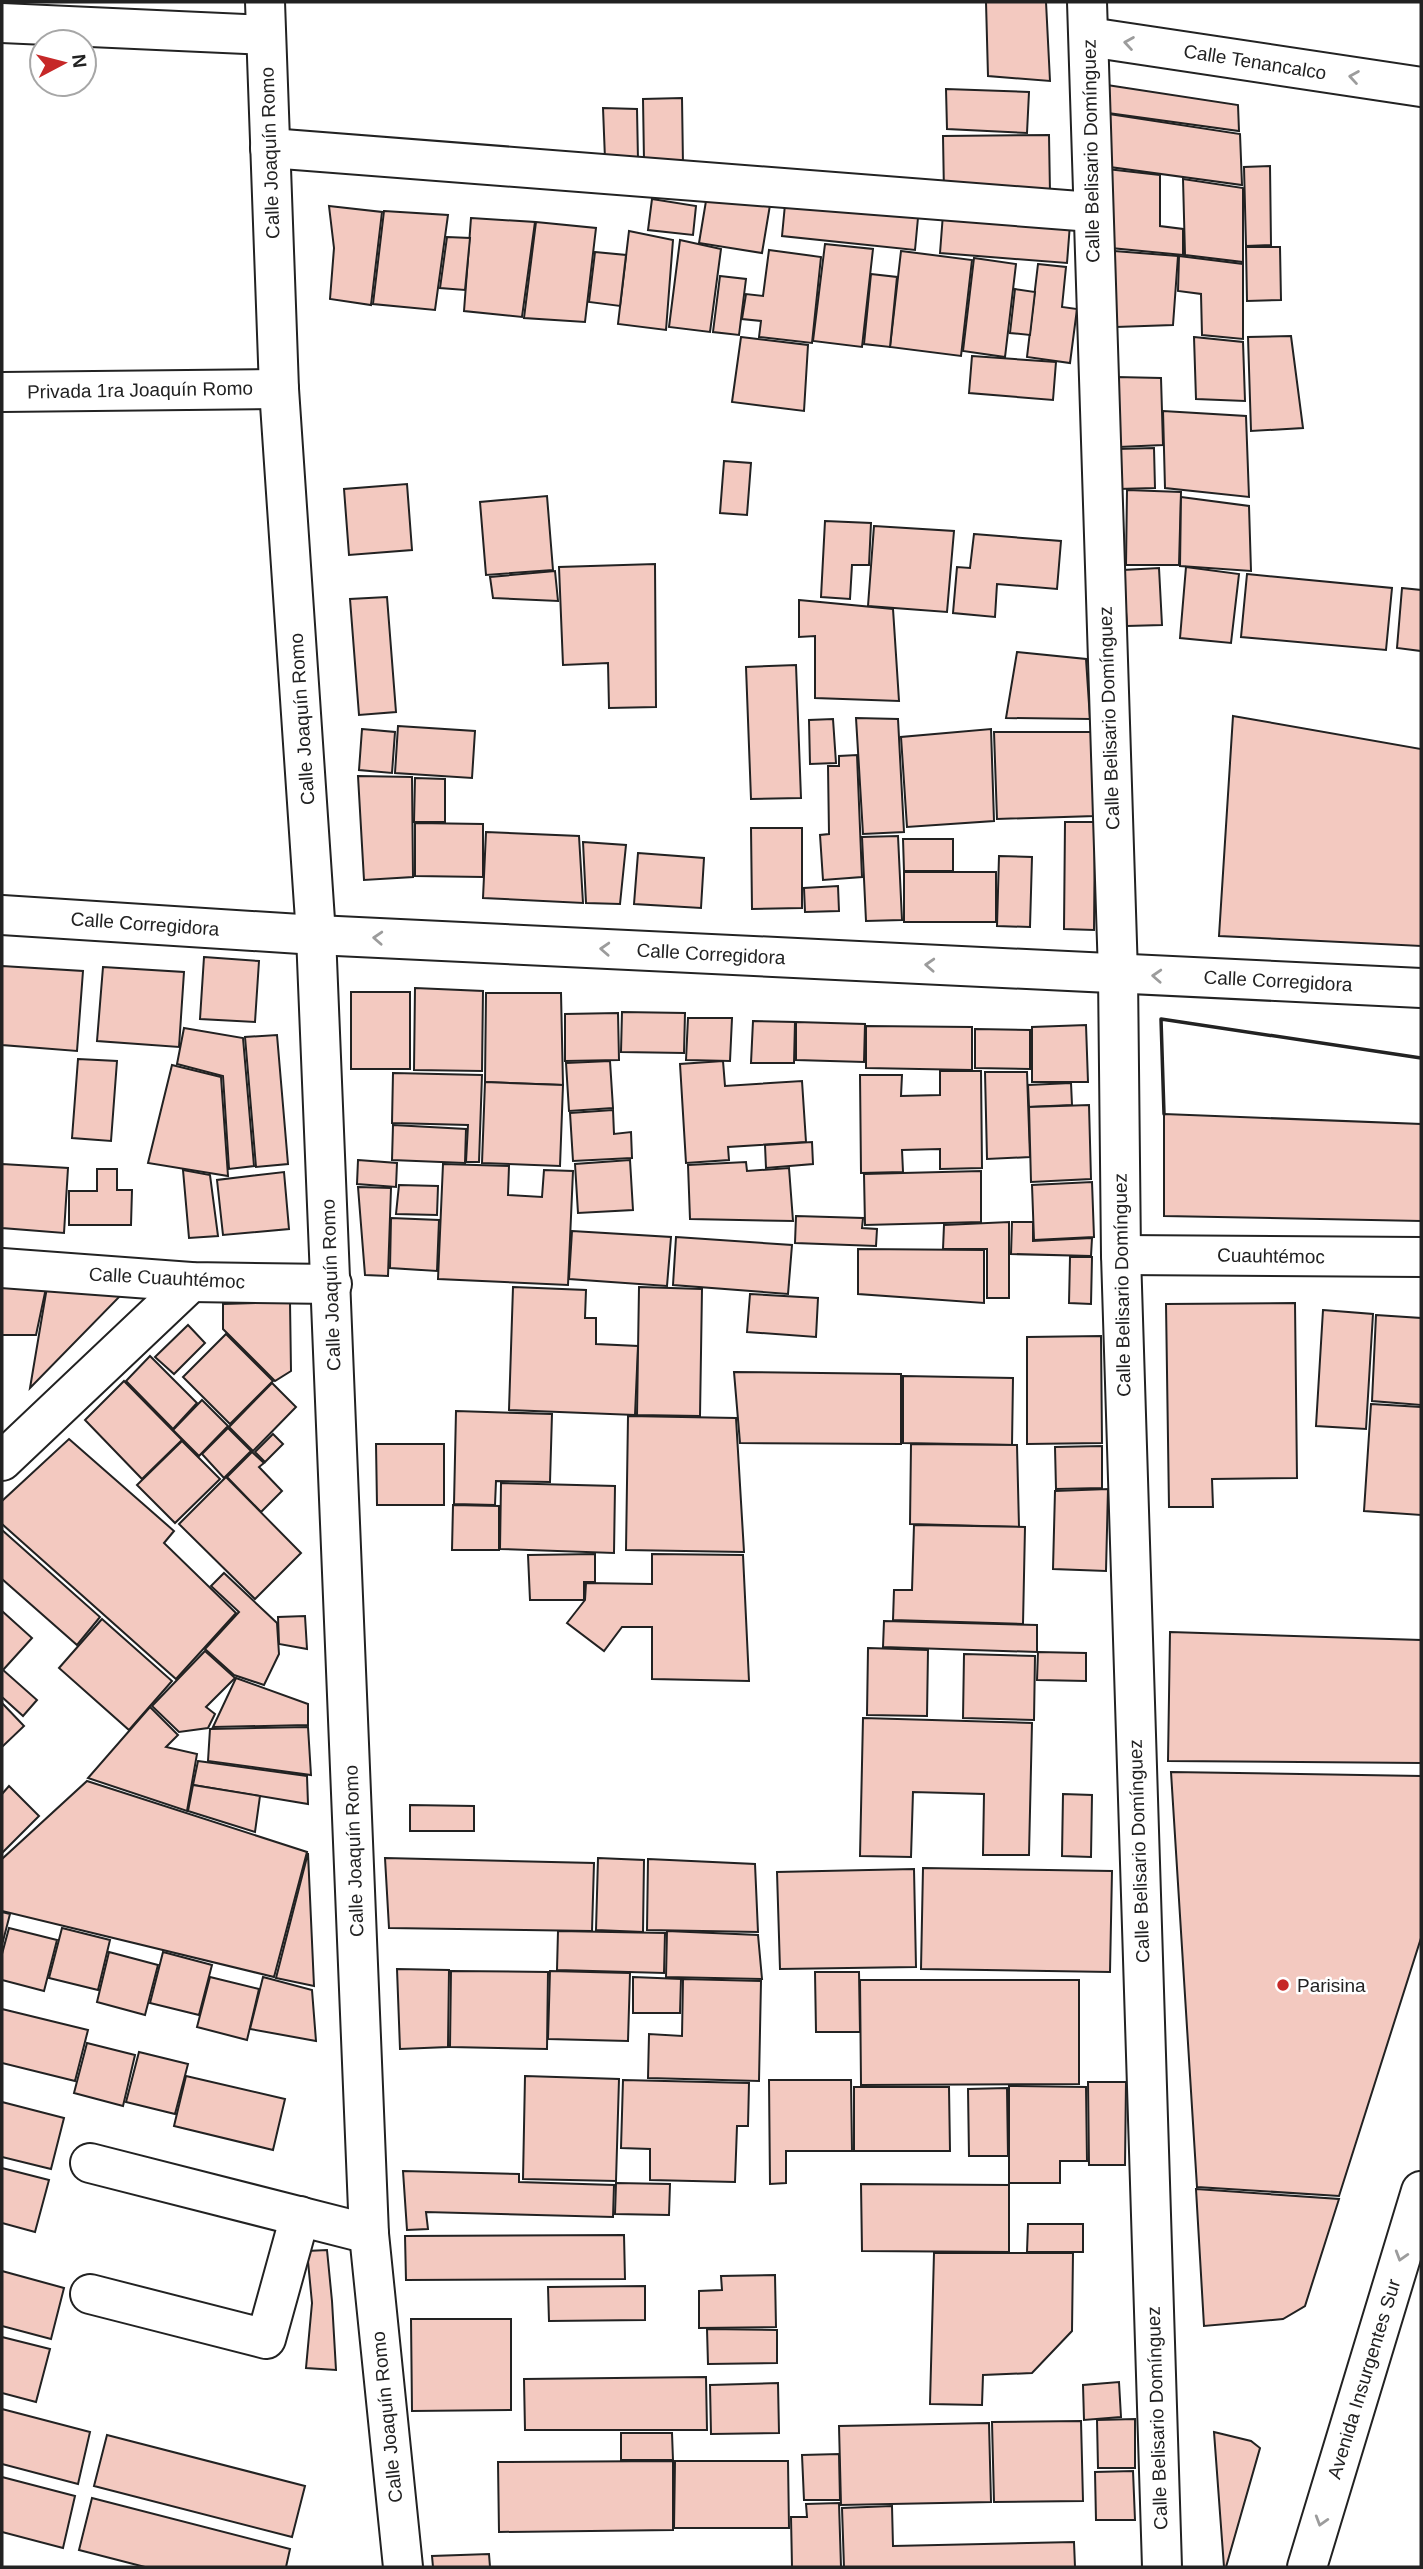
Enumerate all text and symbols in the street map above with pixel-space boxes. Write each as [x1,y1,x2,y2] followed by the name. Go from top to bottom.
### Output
[28,28,98,98] north arrow
[1123,36,1135,51] one-way arrow
[1079,39,1103,263] street label: Calle Belisario Domínguez
[1182,40,1328,84] street label: Calle Tenancalco
[68,53,91,69] text: N
[257,67,283,239] street label: Calle Joaquín Romo
[1348,70,1360,85] one-way arrow
[27,378,253,402] street label: Privada 1ra Joaquín Romo
[1095,606,1123,830] street label: Calle Belisario Domínguez
[286,632,318,806] street label: Calle Joaquín Romo
[70,908,220,940] street label: Calle Corregidora
[372,931,383,946] one-way arrow
[636,940,786,968] street label: Calle Corregidora
[599,942,610,957] one-way arrow
[924,957,935,972] one-way arrow
[1203,967,1353,995] street label: Calle Corregidora
[1152,968,1163,983] one-way arrow
[1110,1173,1134,1397] street label: Calle Belisario Domínguez
[318,1199,344,1371] street label: Calle Joaquín Romo
[1217,1245,1325,1267] street label: Cuauhtémoc
[88,1263,246,1293] street label: Calle Cuauhtémoc
[1125,1739,1153,1963] street label: Calle Belisario Domínguez
[341,1765,367,1937] street label: Calle Joaquín Romo
[1297,1975,1366,1996] place label: Parisina
[1275,1977,1291,1993] marker: Parisina
[1395,2250,1410,2262] one-way arrow
[1324,2276,1405,2481] street label: Avenida Insurgentes Sur
[1143,2306,1171,2530] street label: Calle Belisario Domínguez
[368,2330,406,2504] street label: Calle Joaquín Romo
[1314,2515,1329,2527] one-way arrow

